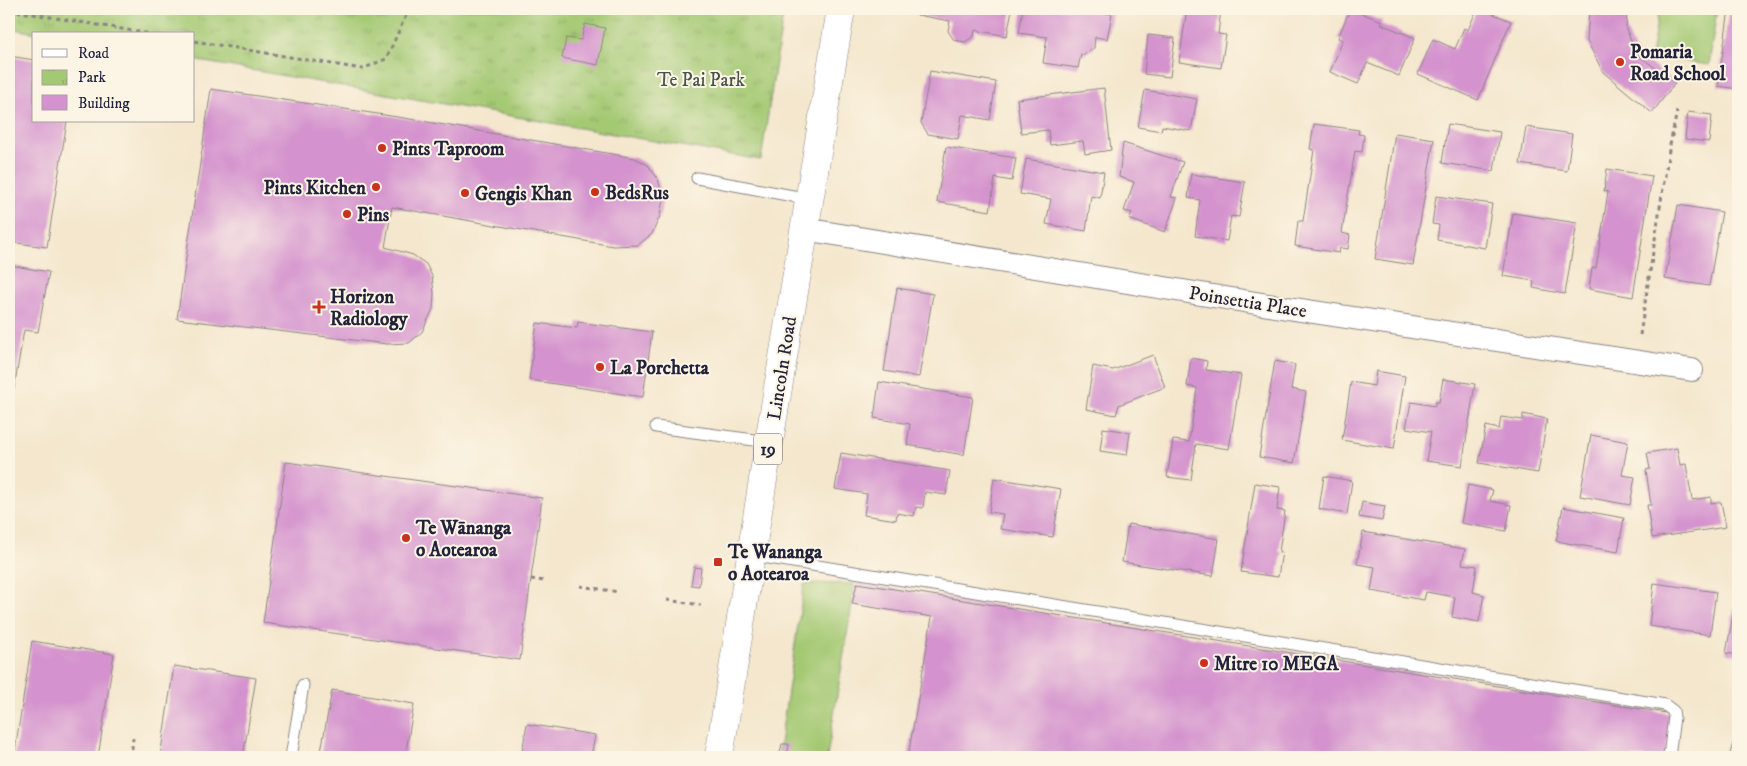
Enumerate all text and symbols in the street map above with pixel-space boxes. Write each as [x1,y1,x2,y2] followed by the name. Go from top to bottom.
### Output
[32,32,195,122] legend
[1630,41,1726,86] place label: Pomaria Road School
[78,44,110,63] text: Road
[1614,56,1626,68] marker: Pomaria Road School
[78,68,107,87] text: Park
[657,69,746,92] park label: Te Pai Park
[78,94,130,113] text: Building
[392,138,505,161] place label: Pints Taproom
[376,142,388,154] marker: Pints Taproom
[264,177,367,200] place label: Pints Kitchen
[370,181,382,193] marker: Pints Kitchen
[605,182,669,205] place label: BedsRus
[475,183,573,206] place label: Gengis Khan
[589,186,601,198] marker: BedsRus
[459,187,471,199] marker: Gengis Khan
[357,204,390,227] place label: Pins
[341,208,353,220] marker: Pins
[1187,282,1308,323] street label: Poinsettia Place
[330,286,409,331] place label: Horizon Radiology
[312,300,326,314] marker: Horizon Radiology
[763,314,802,422] street label: Lincoln Road
[610,357,710,380] place label: La Porchetta
[594,361,606,373] marker: La Porchetta
[754,434,782,464] road number: 19
[415,517,512,562] place label: Te Wānanga o Aotearoa
[400,532,412,544] marker: Te Wānanga o Aotearoa
[727,541,823,586] place label: Te Wananga o Aotearoa
[712,556,724,568] marker: Te Wananga o Aotearoa
[1214,653,1340,676] place label: Mitre 10 MEGA
[1198,657,1210,669] marker: Mitre 10 MEGA

